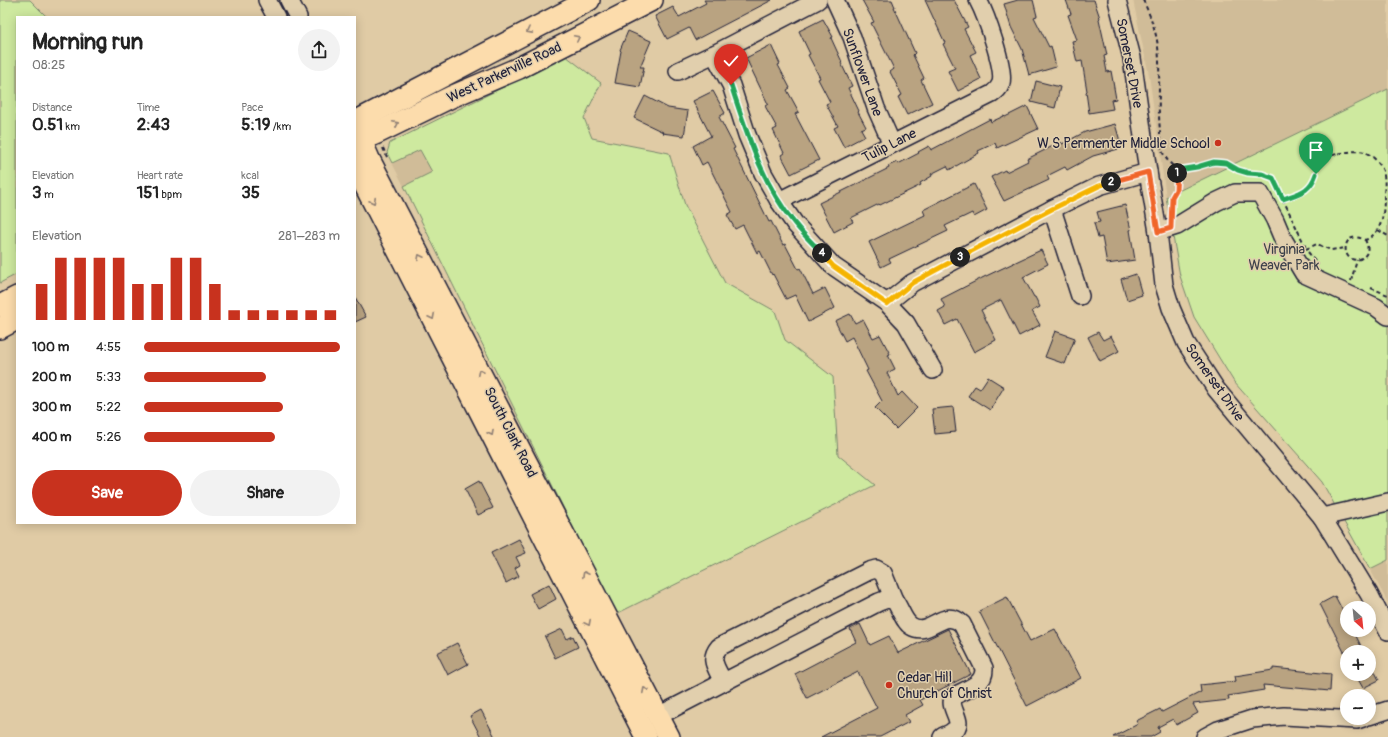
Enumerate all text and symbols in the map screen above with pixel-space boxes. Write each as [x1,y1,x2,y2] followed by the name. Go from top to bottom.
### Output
[1112,17,1147,110] street label: Somerset Drive
[839,26,886,119] street label: Sunflower Lane
[526,27,534,34] one-way arrow
[32,28,143,56] text: Morning run
[298,29,340,71] button: share
[573,35,580,43] one-way arrow
[444,38,564,106] street label: West Parkerville Road
[714,44,748,85] pin
[720,50,742,72] icon: check
[32,57,65,73] text: 08:25
[32,101,72,114] text: Distance
[137,101,160,114] text: Time
[241,101,263,114] text: Pace
[32,114,63,135] text: 0.51
[137,114,170,135] text: 2:43
[241,114,270,135] text: 5:19
[63,120,80,133] text: km
[270,120,291,133] text: /km
[392,121,400,129] one-way arrow
[859,125,919,166] street label: Tulip Lane
[1299,133,1333,174] pin
[1037,135,1210,152] place label: W S Permenter Middle School
[1213,138,1223,148] marker: W S Permenter Middle School
[1305,139,1327,161] icon: arrive
[1167,163,1187,183] pin: 1
[1175,166,1179,179] text: 1
[32,169,74,182] text: Elevation
[137,169,183,182] text: Heart rate
[241,169,259,182] text: kcal
[1101,172,1121,192] pin: 2
[1108,175,1114,188] text: 2
[32,182,42,203] text: 3
[137,182,159,203] text: 151
[241,182,260,203] text: 35
[42,188,54,201] text: m
[159,188,182,201] text: bpm
[368,197,376,204] one-way arrow
[32,228,82,244] text: Elevation
[278,228,340,244] text: 281–283 m
[1248,241,1320,274] park label: Virginia Weaver Park
[812,243,832,263] pin: 4
[819,246,825,259] text: 4
[950,247,970,267] pin: 3
[957,250,963,263] text: 3
[417,253,425,261] one-way arrow
[427,313,435,320] one-way arrow
[32,339,69,355] text: 100 m
[96,339,121,355] text: 4:55
[1181,340,1248,425] street label: Somerset Drive
[32,369,71,385] text: 200 m
[96,369,121,385] text: 5:33
[477,369,485,376] one-way arrow
[480,384,541,480] street label: South Clark Road
[32,399,71,415] text: 300 m
[96,399,121,415] text: 5:22
[486,428,494,436] one-way arrow
[32,429,72,445] text: 400 m
[96,429,121,445] text: 5:26
[32,470,182,516] button: Save
[190,470,340,516] button: Share
[582,571,590,579] one-way arrow
[1340,601,1376,637] north arrow
[1340,601,1376,725] map controls
[583,619,591,626] one-way arrow
[1340,645,1376,681] button: +
[897,669,992,702] place label: Cedar Hill Church of Christ
[884,680,894,690] marker: Cedar Hill Church of Christ
[642,687,649,694] one-way arrow
[1340,689,1376,725] button: −

